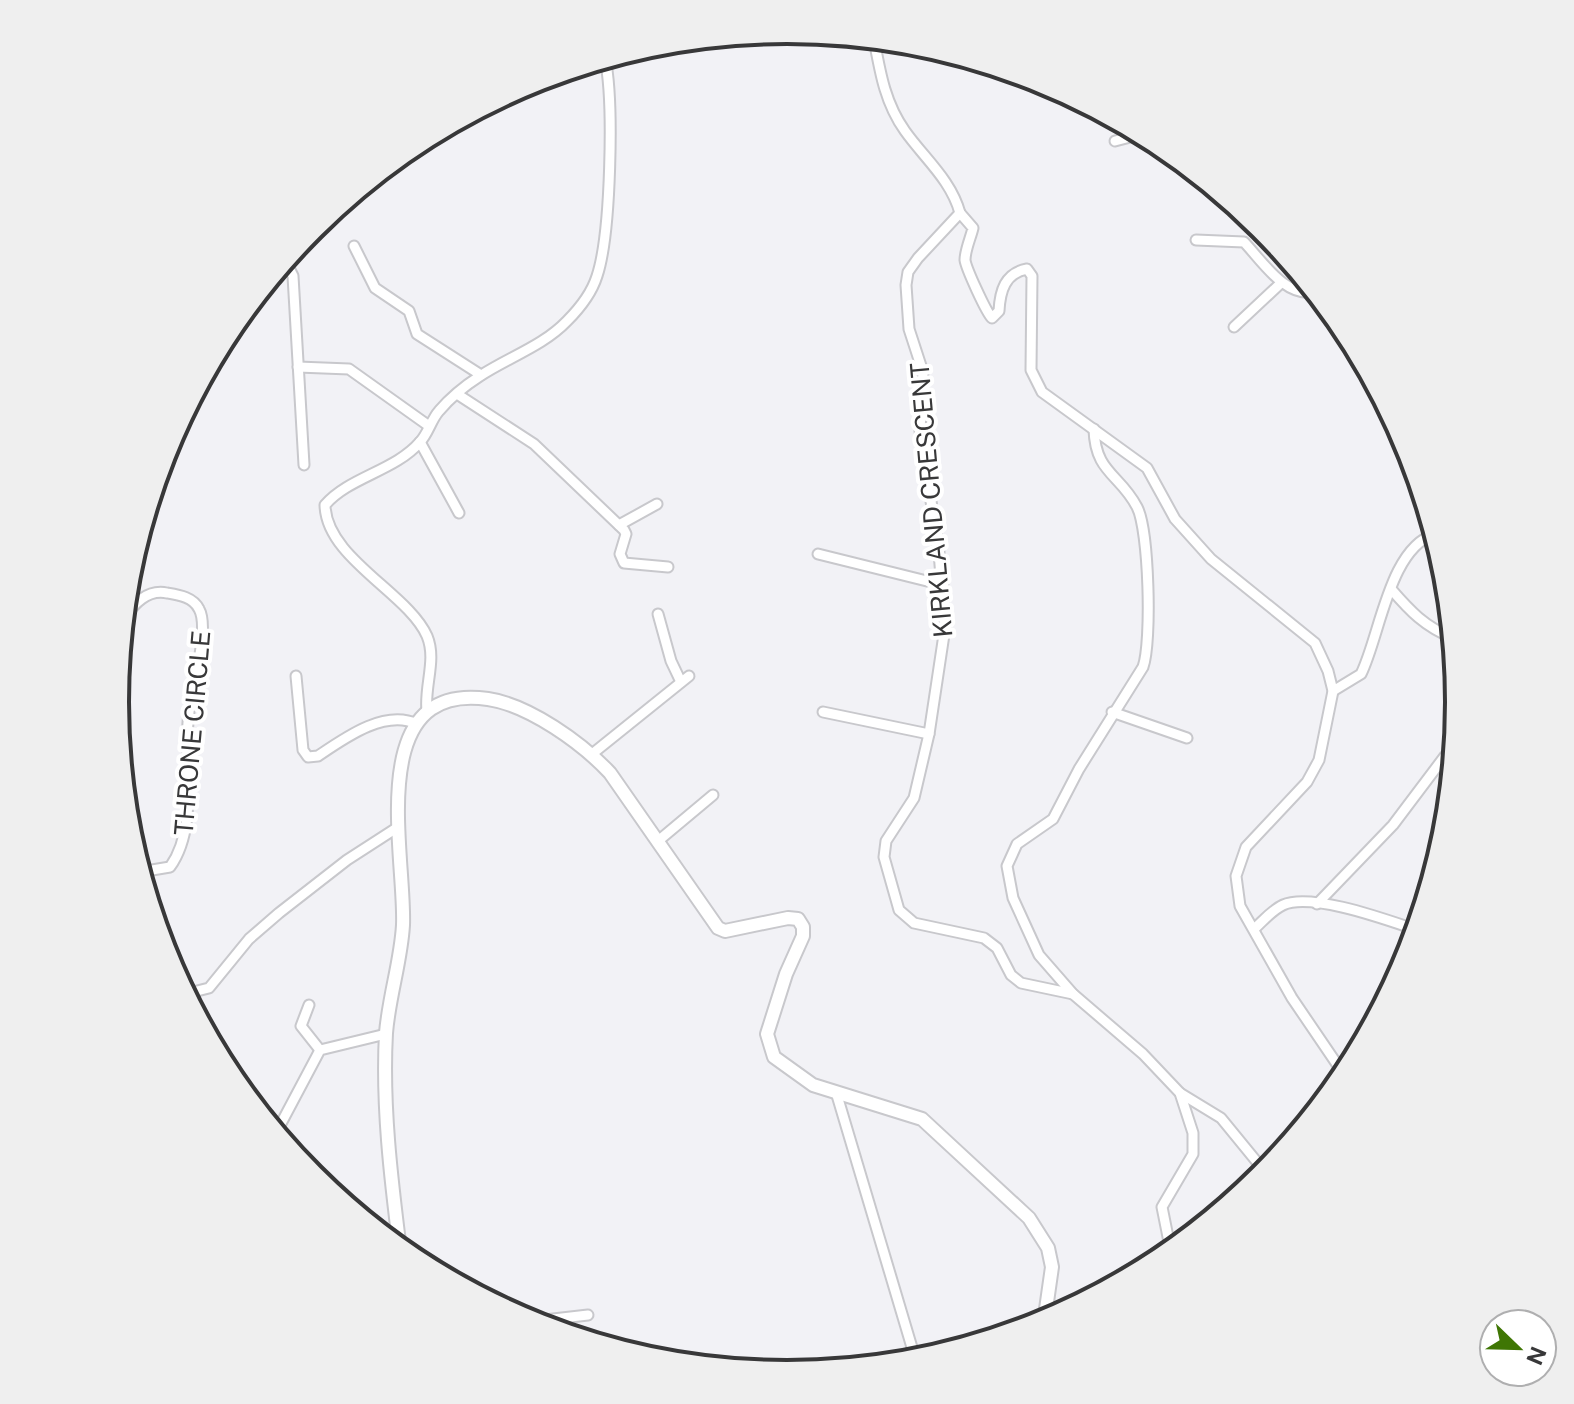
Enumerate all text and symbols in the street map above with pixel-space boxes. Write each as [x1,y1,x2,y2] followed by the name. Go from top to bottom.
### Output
[904,361,958,639] street label: KIRKLAND CRESCENT
[168,629,216,837] street label: THRONE CIRCLE
[1478,1308,1558,1388] north arrow
[1521,1343,1552,1369] text: N

